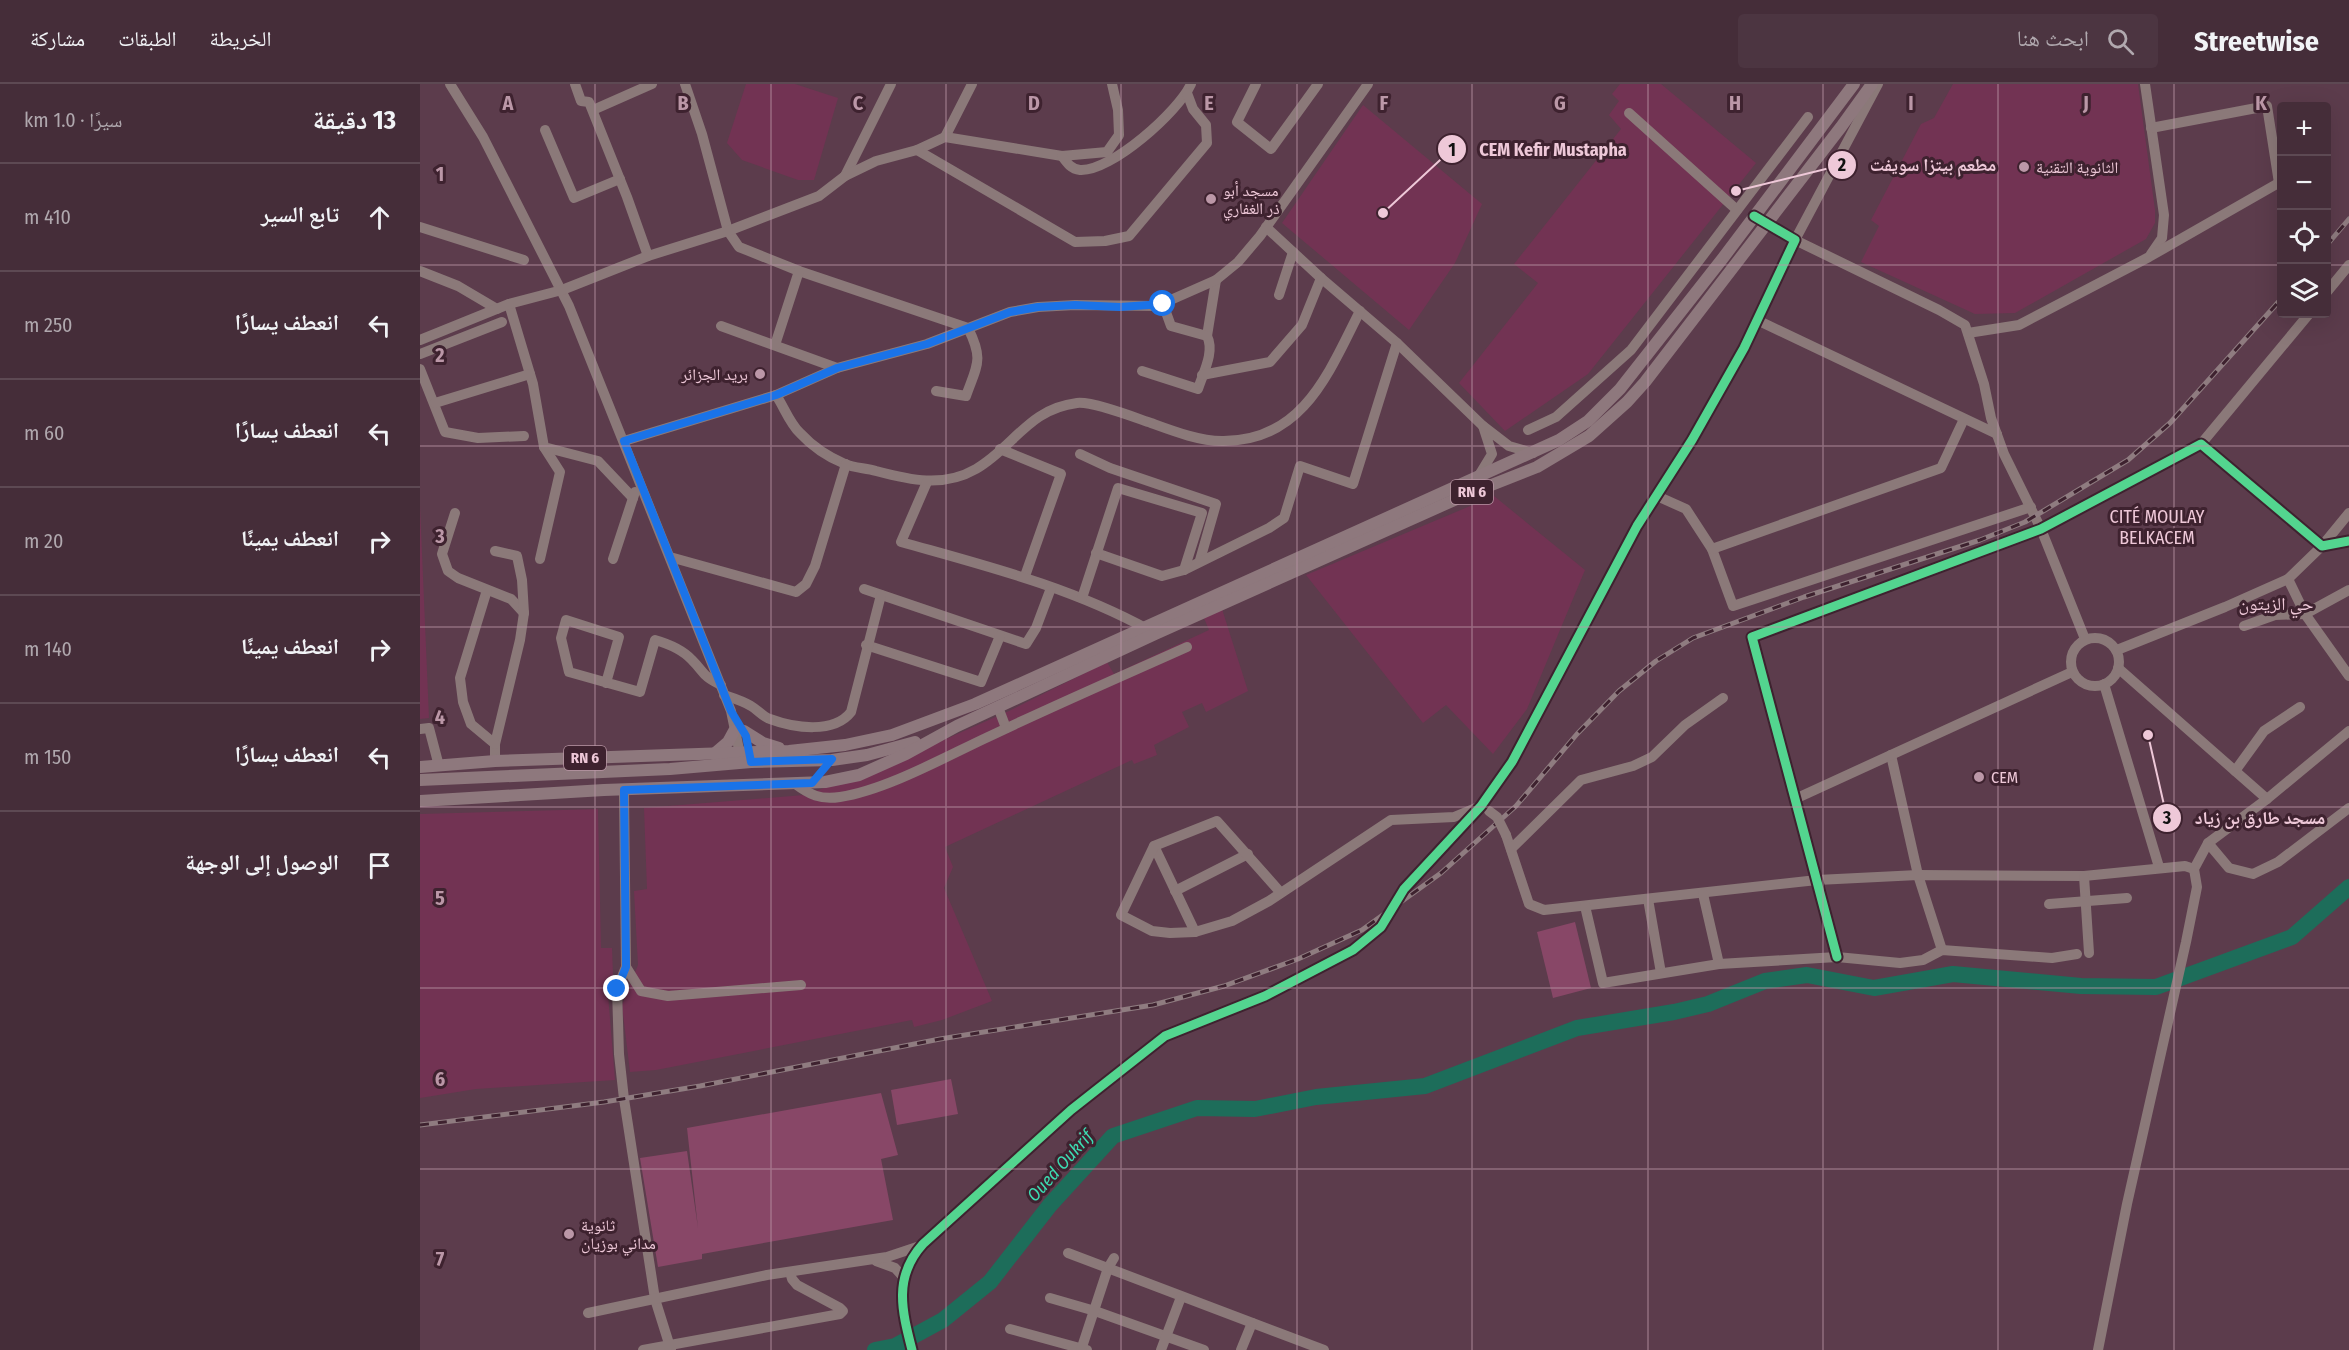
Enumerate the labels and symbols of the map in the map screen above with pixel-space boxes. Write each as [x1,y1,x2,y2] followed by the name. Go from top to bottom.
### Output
[502,91,515,115] text: A
[677,91,689,115] text: B
[853,91,864,115] text: C
[1028,91,1040,115] text: D
[1204,91,1214,115] text: E
[1380,91,1389,115] text: F
[1554,91,1566,115] text: G
[1729,91,1741,115] text: H
[1908,91,1914,115] text: I
[2082,91,2089,115] text: J
[2255,91,2267,115] text: K
[1437,131,1639,167] callout: CEM Kefir Mustapha
[1448,139,1456,161] text: 1
[1479,139,1627,161] text: CEM Kefir Mustapha
[1827,147,2008,183] callout: مطعم بيتزا سويفت
[1837,154,1846,176] text: 2
[1870,154,1996,177] text: مطعم بيتزا سويفت
[2036,158,2118,177] place label: الثانوية التقنية
[2017,160,2031,174] marker: الثانوية التقنية
[436,162,444,186] text: 1
[1223,181,1280,221] place label: مسجد أبو ذر الغفاري
[1204,192,1218,206] marker: مسجد أبو ذر الغفاري
[1149,290,1175,316] route start
[434,343,445,367] text: 2
[680,365,748,384] place label: بريد الجزائر
[753,367,767,381] marker: بريد الجزائر
[1451,480,1493,504] road number: RN 6
[2110,505,2204,549] district label: CITÉ MOULAY BELKACEM
[434,524,445,548] text: 3
[2238,593,2314,619] district label: حي الزيتون
[435,705,445,729] text: 4
[564,746,606,770] road number: RN 6
[1991,768,2018,787] place label: CEM
[1972,770,1986,784] marker: CEM
[2152,800,2337,836] callout: مسجد طارق بن زياد
[2162,807,2172,829] text: 3
[2195,807,2325,829] text: مسجد طارق بن زياد
[435,886,445,910] text: 5
[603,975,629,1001] route end
[435,1067,445,1091] text: 6
[1022,1124,1099,1206] water label: Oued Oukrif
[581,1216,656,1256] place label: ثانوية مداني بوزيان
[562,1227,576,1241] marker: ثانوية مداني بوزيان
[436,1247,445,1271] text: 7

